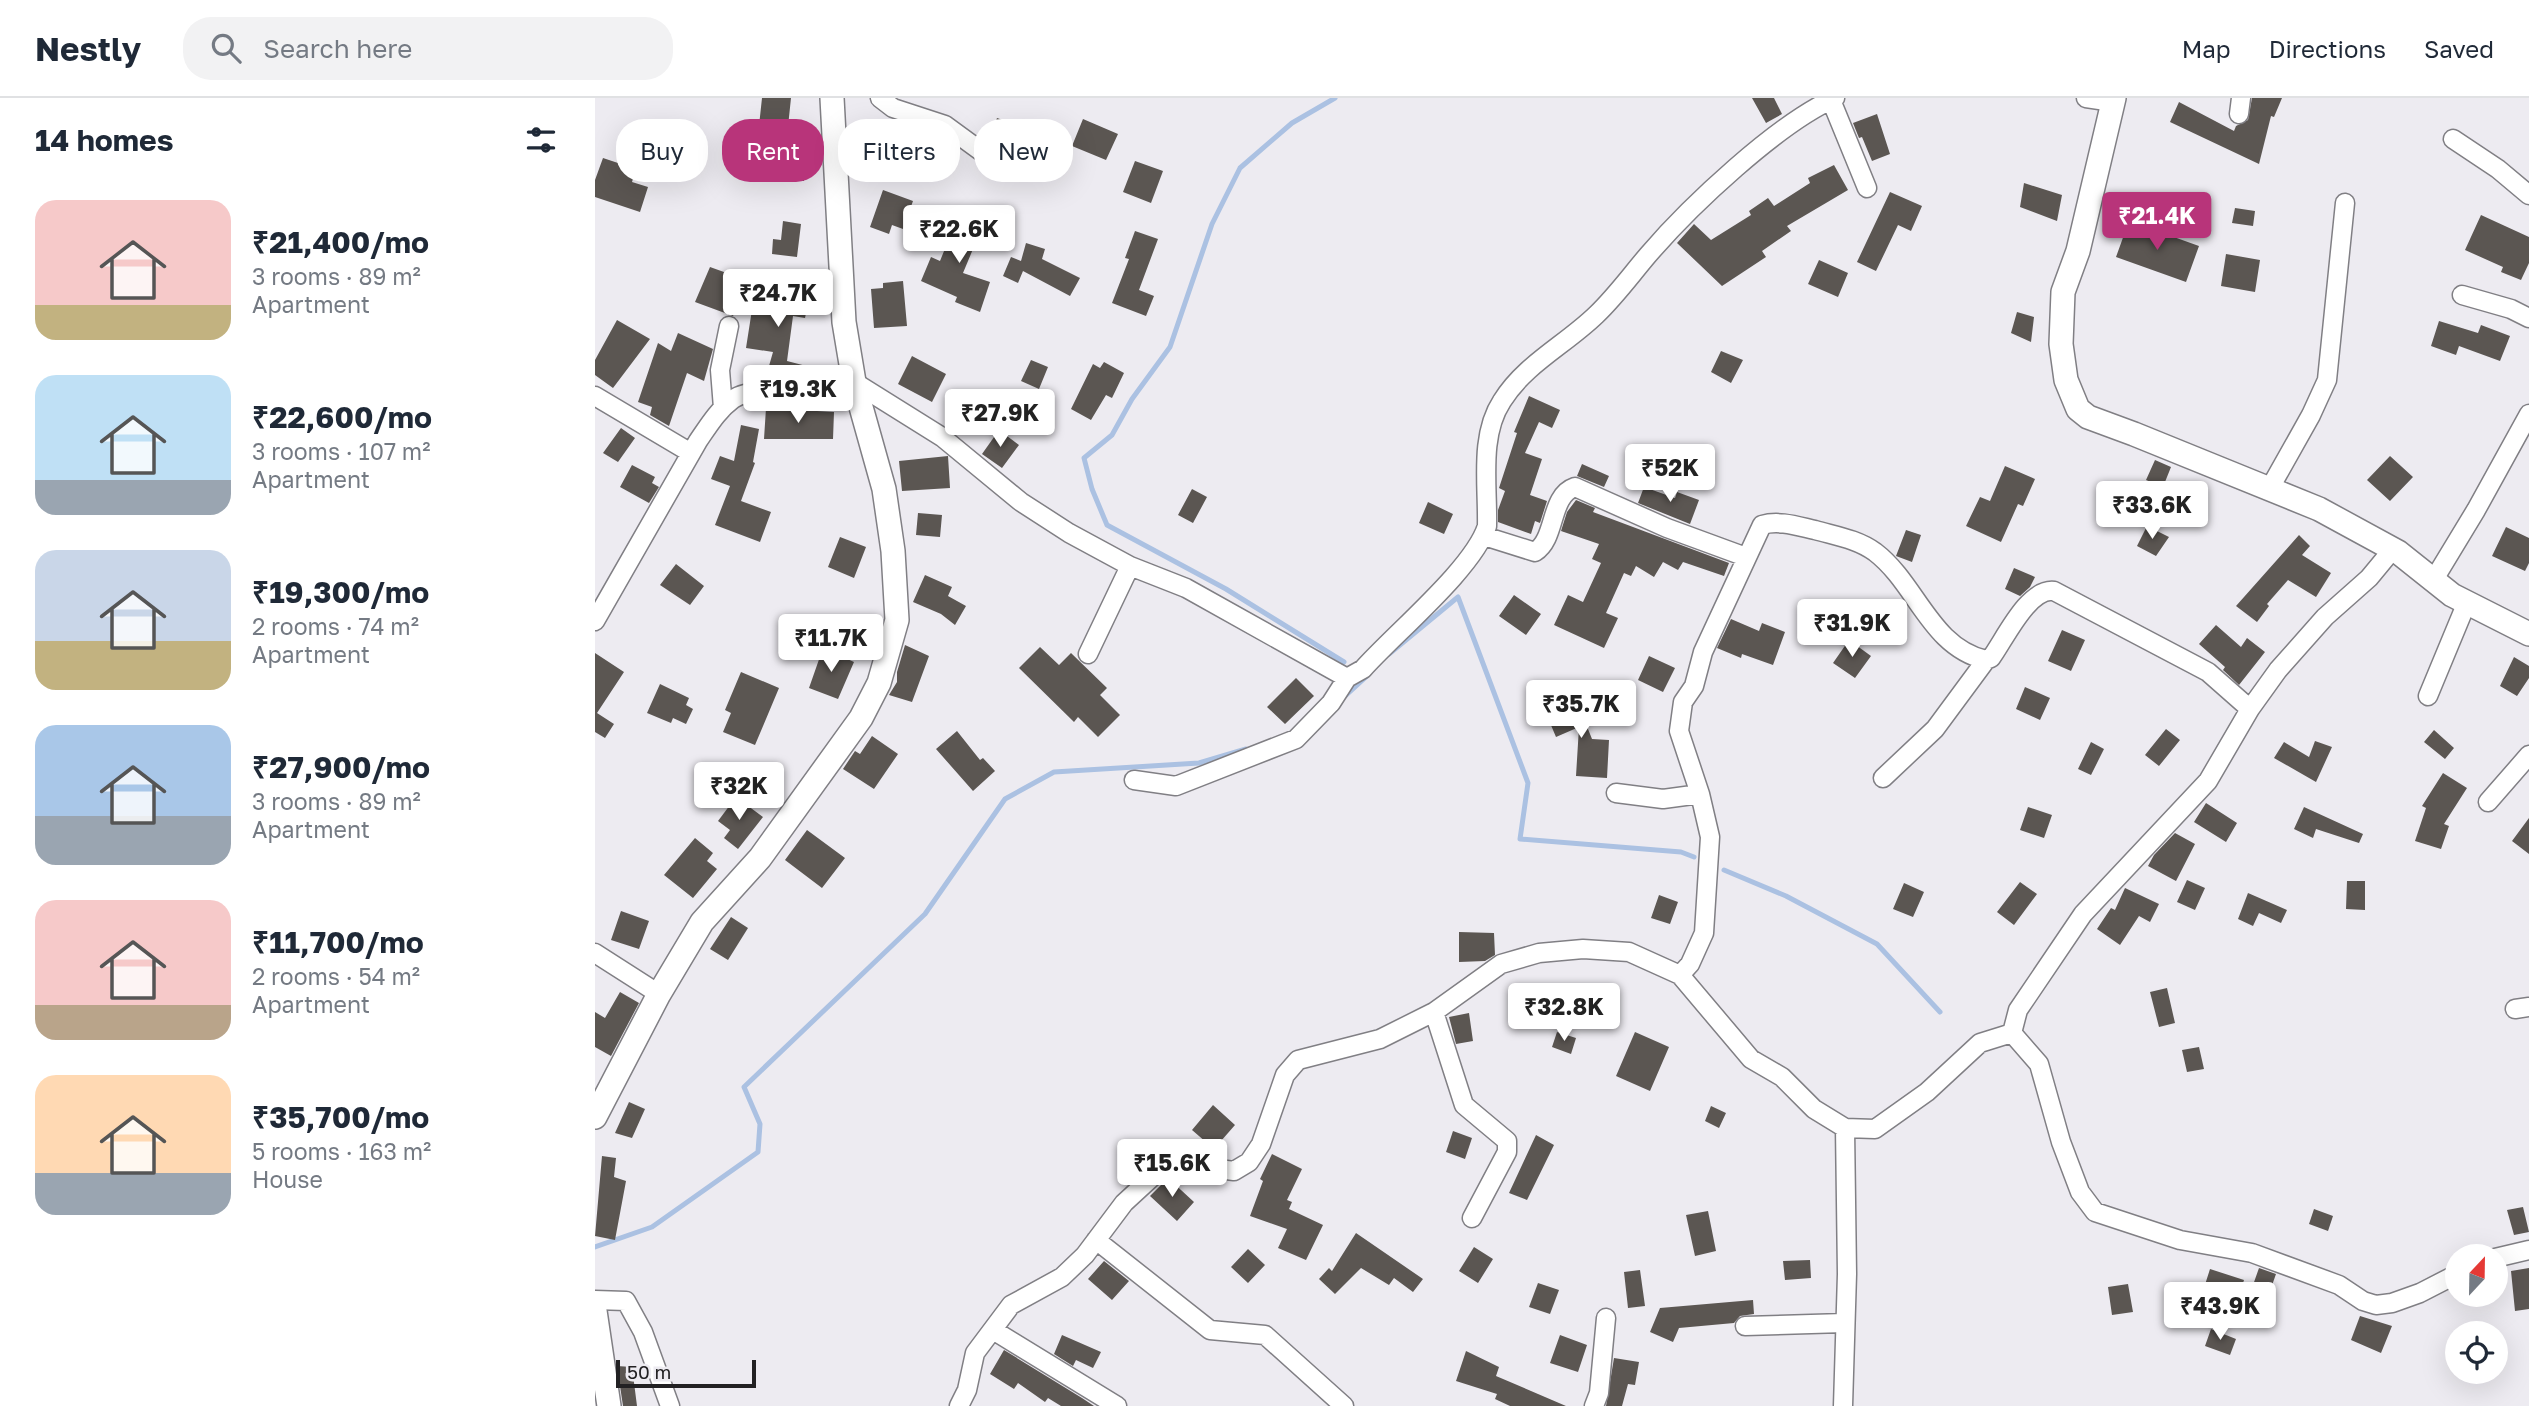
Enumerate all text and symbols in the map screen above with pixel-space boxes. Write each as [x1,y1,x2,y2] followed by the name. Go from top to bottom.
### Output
[183,17,673,80] search box
[35,29,141,68] text: Nestly
[207,29,245,67] icon: search
[263,33,412,64] text: Search here
[2182,34,2231,63] text: Map
[2269,34,2386,63] text: Directions
[2424,34,2494,63] text: Saved
[616,119,708,182] chip: Buy
[722,119,824,182] chip: Rent
[838,119,960,182] chip: Filters
[974,119,1073,182] chip: New
[522,121,560,159] icon: filters
[35,122,174,158] text: 14 homes
[2100,192,2214,252] pin: ₹21.4K
[2118,201,2196,229] text: ₹21.4K
[902,206,1016,265] pin: ₹22.6K
[919,214,999,242] text: ₹22.6K
[252,224,429,260] text: ₹21,400/mo
[91,228,175,312] icon: home
[252,262,421,290] text: 3 rooms · 89 m²
[721,270,835,329] pin: ₹24.7K
[739,278,817,306] text: ₹24.7K
[252,290,370,318] text: Apartment
[741,366,855,425] pin: ₹19.3K
[759,374,837,402] text: ₹19.3K
[943,390,1057,449] pin: ₹27.9K
[961,398,1039,426] text: ₹27.9K
[252,399,432,435] text: ₹22,600/mo
[91,403,175,487] icon: home
[252,437,430,465] text: 3 rooms · 107 m²
[1629,444,1711,504] pin: ₹52K
[1641,453,1699,481] text: ₹52K
[252,465,370,493] text: Apartment
[2095,482,2209,541] pin: ₹33.6K
[2112,490,2192,518] text: ₹33.6K
[252,574,429,610] text: ₹19,300/mo
[91,578,175,662] icon: home
[1795,600,1909,659] pin: ₹31.9K
[1813,608,1891,636] text: ₹31.9K
[252,612,419,640] text: 2 rooms · 74 m²
[774,614,888,674] pin: ₹11.7K
[794,623,868,651] text: ₹11.7K
[252,640,370,668] text: Apartment
[1524,680,1638,740] pin: ₹35.7K
[1542,689,1620,717] text: ₹35.7K
[252,749,430,785] text: ₹27,900/mo
[91,753,175,837] icon: home
[698,762,780,822] pin: ₹32K
[710,771,768,799] text: ₹32K
[252,787,421,815] text: 3 rooms · 89 m²
[252,815,370,843] text: Apartment
[252,924,424,960] text: ₹11,700/mo
[91,928,175,1012] icon: home
[252,962,420,990] text: 2 rooms · 54 m²
[1507,984,1621,1043] pin: ₹32.8K
[252,990,370,1018] text: Apartment
[1524,992,1604,1020] text: ₹32.8K
[252,1099,429,1135] text: ₹35,700/mo
[91,1103,175,1187] icon: home
[252,1137,431,1165] text: 5 rooms · 163 m²
[1115,1140,1229,1199] pin: ₹15.6K
[1133,1148,1211,1176] text: ₹15.6K
[252,1165,323,1193] text: House
[2445,1244,2508,1307] north arrow
[2445,1244,2508,1384] map controls
[2163,1282,2277,1342] pin: ₹43.9K
[2180,1291,2260,1319] text: ₹43.9K
[2445,1321,2508,1384] button: locate
[616,1357,756,1389] scale bar
[627,1360,671,1383] text: 50 m

